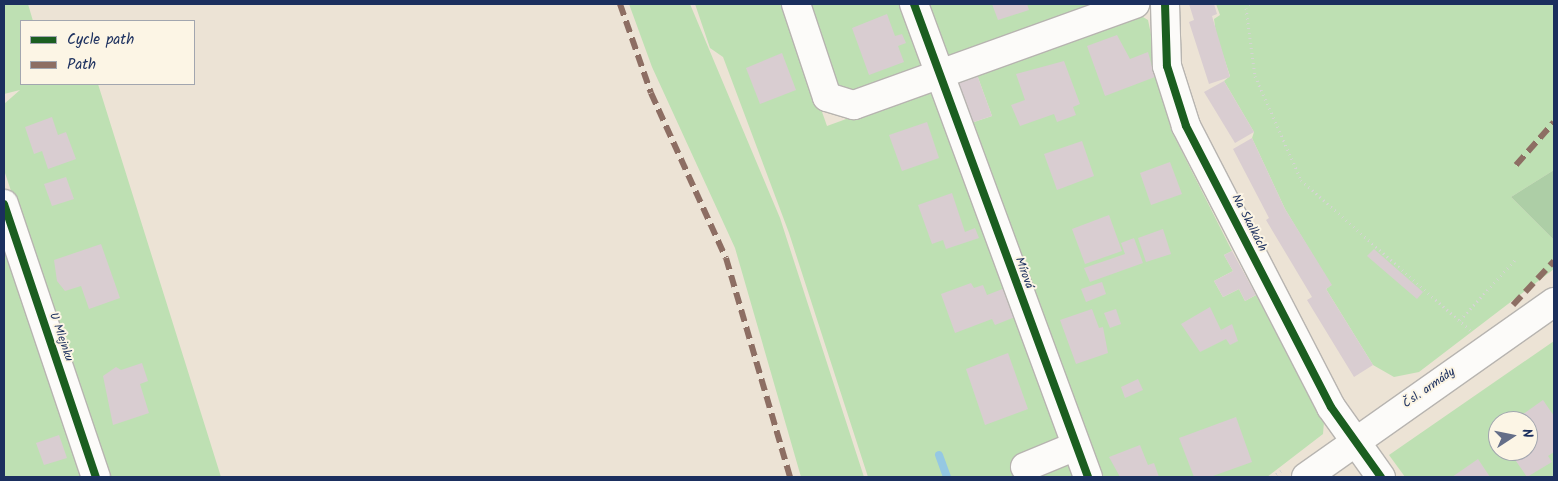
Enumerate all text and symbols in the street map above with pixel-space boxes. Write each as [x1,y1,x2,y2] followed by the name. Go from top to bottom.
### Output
[20,20,195,85] legend
[67,28,134,52] text: Cycle path
[67,53,96,77] text: Path
[1228,192,1270,254] street label: Na Skalkách
[1012,255,1036,291] street label: Mírová
[46,311,76,363] street label: U Mlejnku
[1400,365,1458,411] street label: Čsl. armády
[1488,411,1538,461] north arrow
[1515,427,1538,440] text: N

